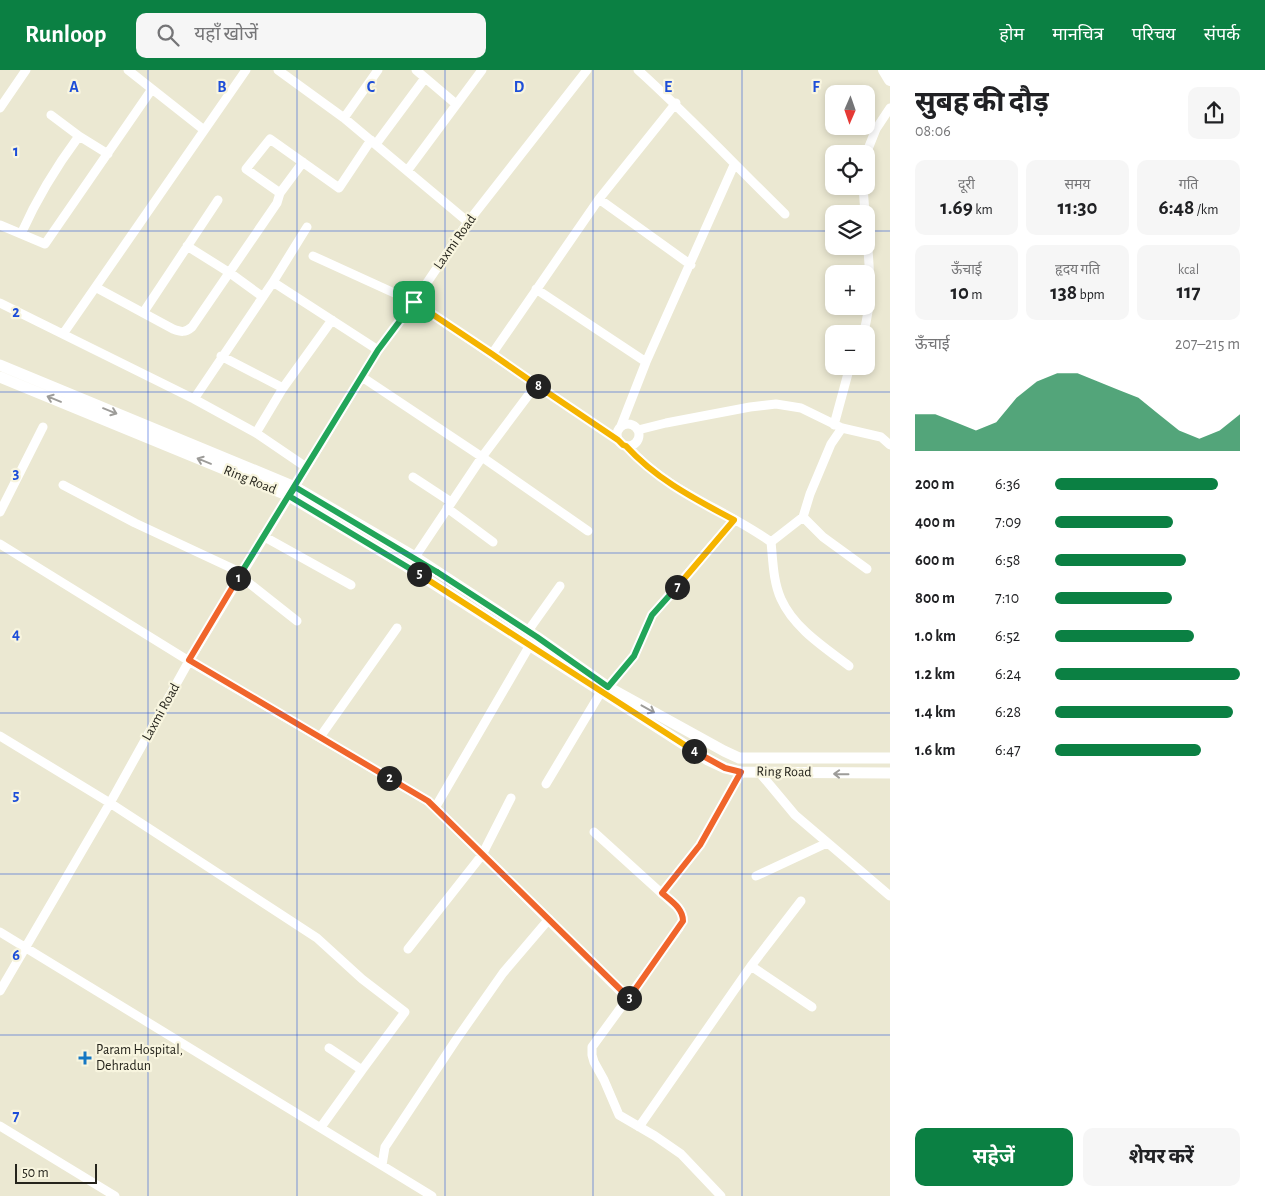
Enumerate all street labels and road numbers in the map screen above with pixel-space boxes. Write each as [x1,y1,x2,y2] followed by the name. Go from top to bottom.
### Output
[431,212,479,272] street label: Laxmi Road
[222,463,278,497] street label: Ring Road
[140,681,182,743] street label: Laxmi Road
[756,765,812,779] street label: Ring Road

